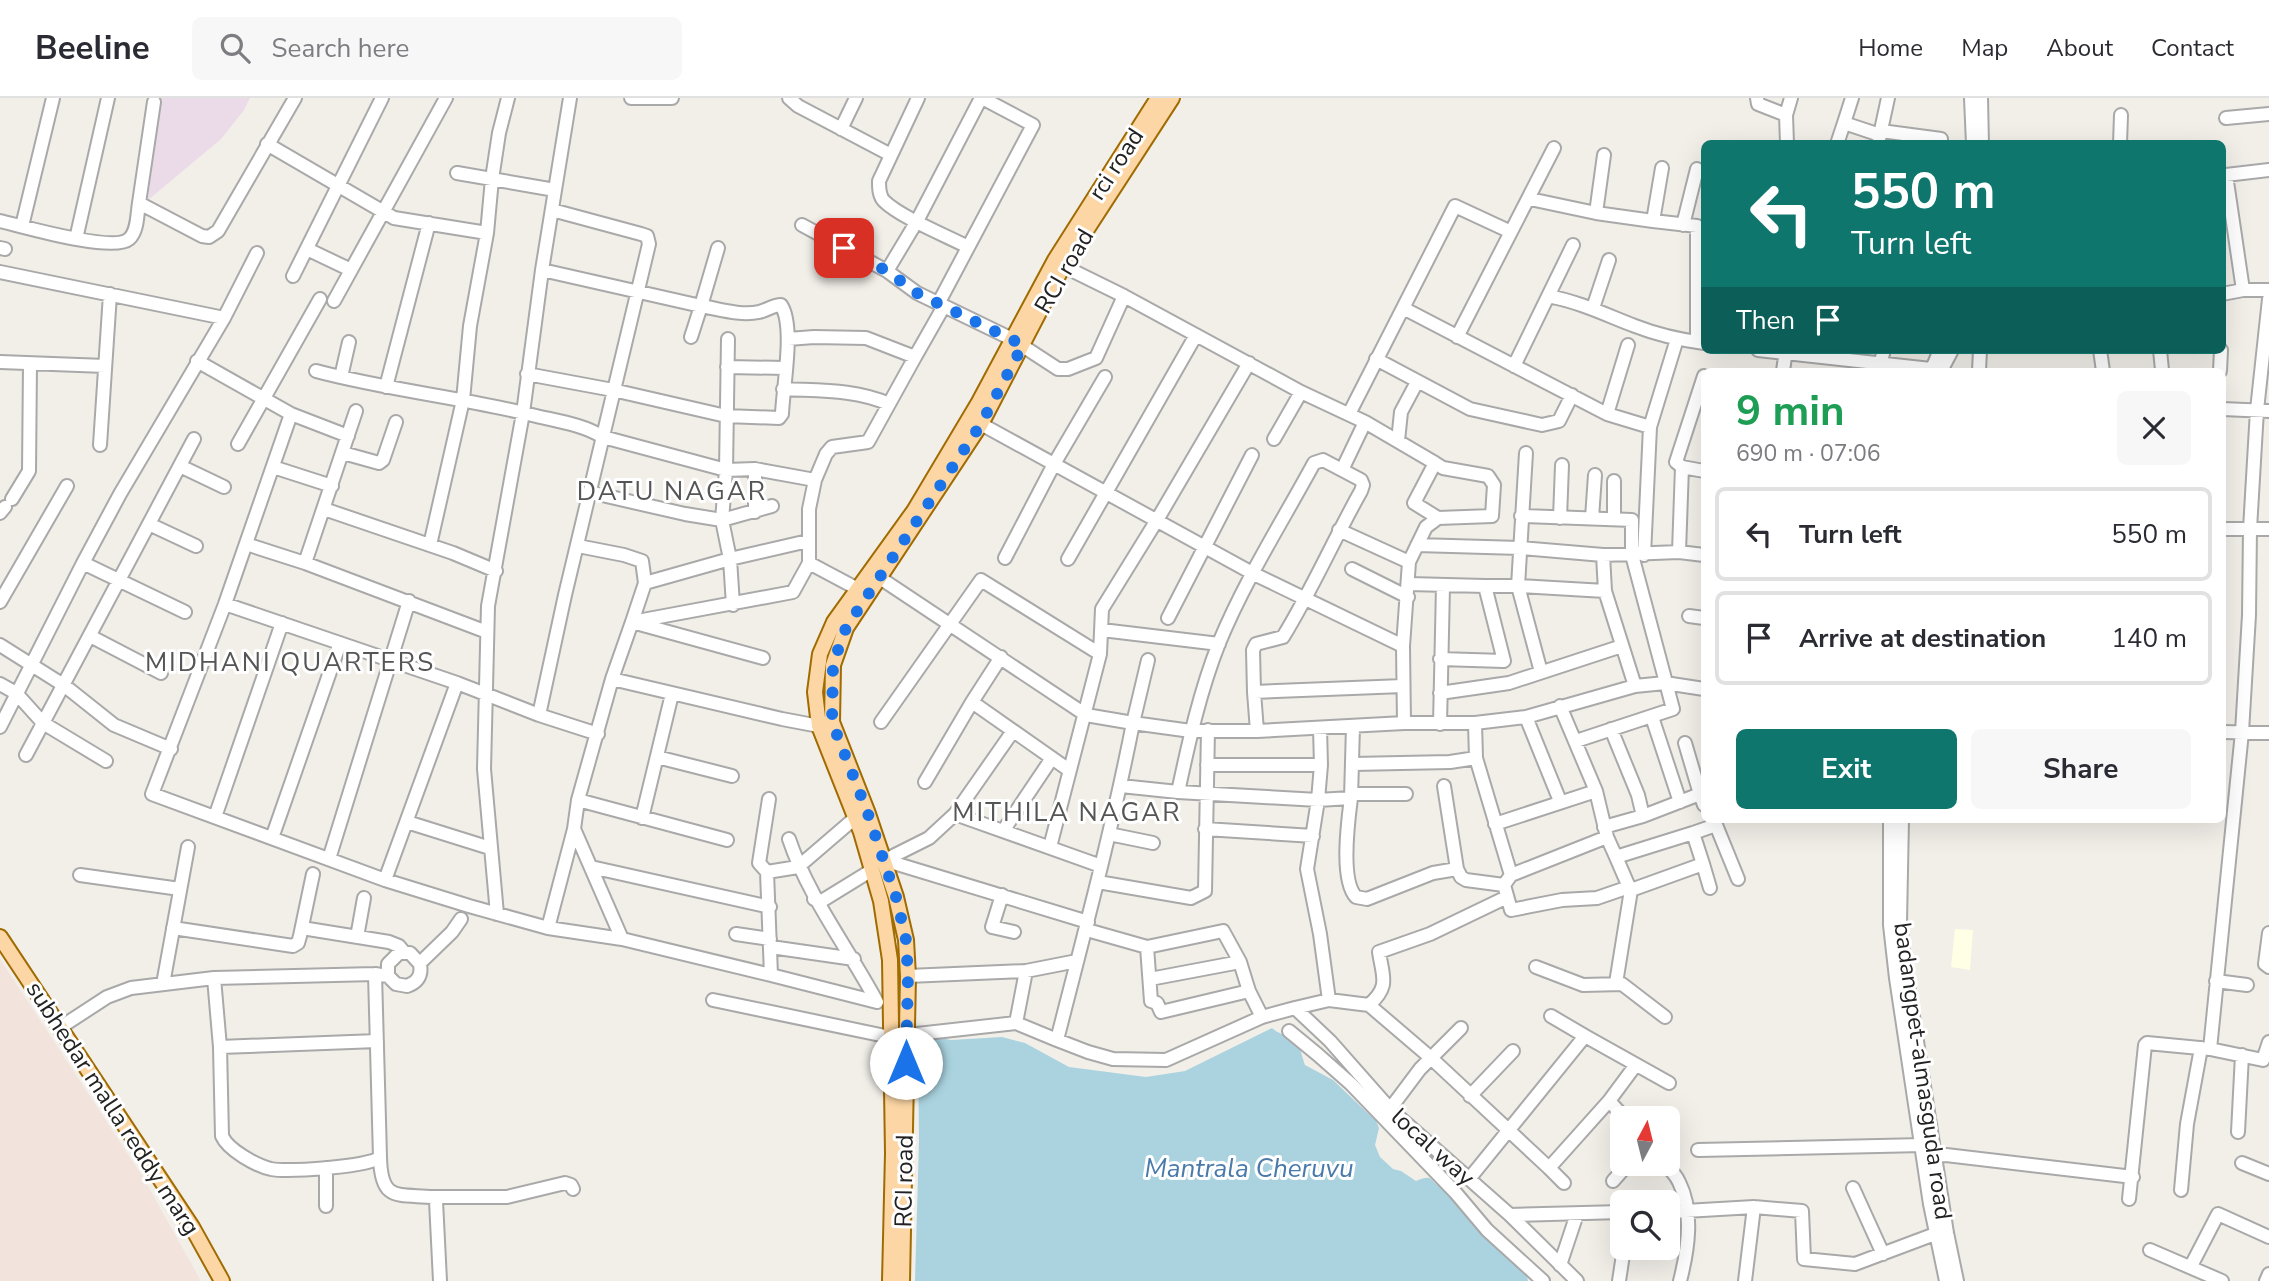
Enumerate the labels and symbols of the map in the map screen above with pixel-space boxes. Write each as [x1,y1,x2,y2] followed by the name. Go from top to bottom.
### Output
[1081,122,1151,206] street label: rci road
[814,218,874,278] pin
[1027,223,1101,319] street label: RCI road
[577,474,767,509] district label: DATU NAGAR
[145,645,435,680] district label: MIDHANI QUARTERS
[952,795,1182,830] district label: MITHILA NAGAR
[1886,920,1960,1222] street label: badangpet-almasguda road
[19,975,207,1241] street label: subhedar malla reddy marg
[869,1026,943,1100] position arrow
[1384,1101,1482,1194] street label: local way
[1610,1106,1680,1176] north arrow
[887,1134,921,1228] street label: RCI road
[1145,1151,1353,1186] water label: Mantrala Cheruvu

